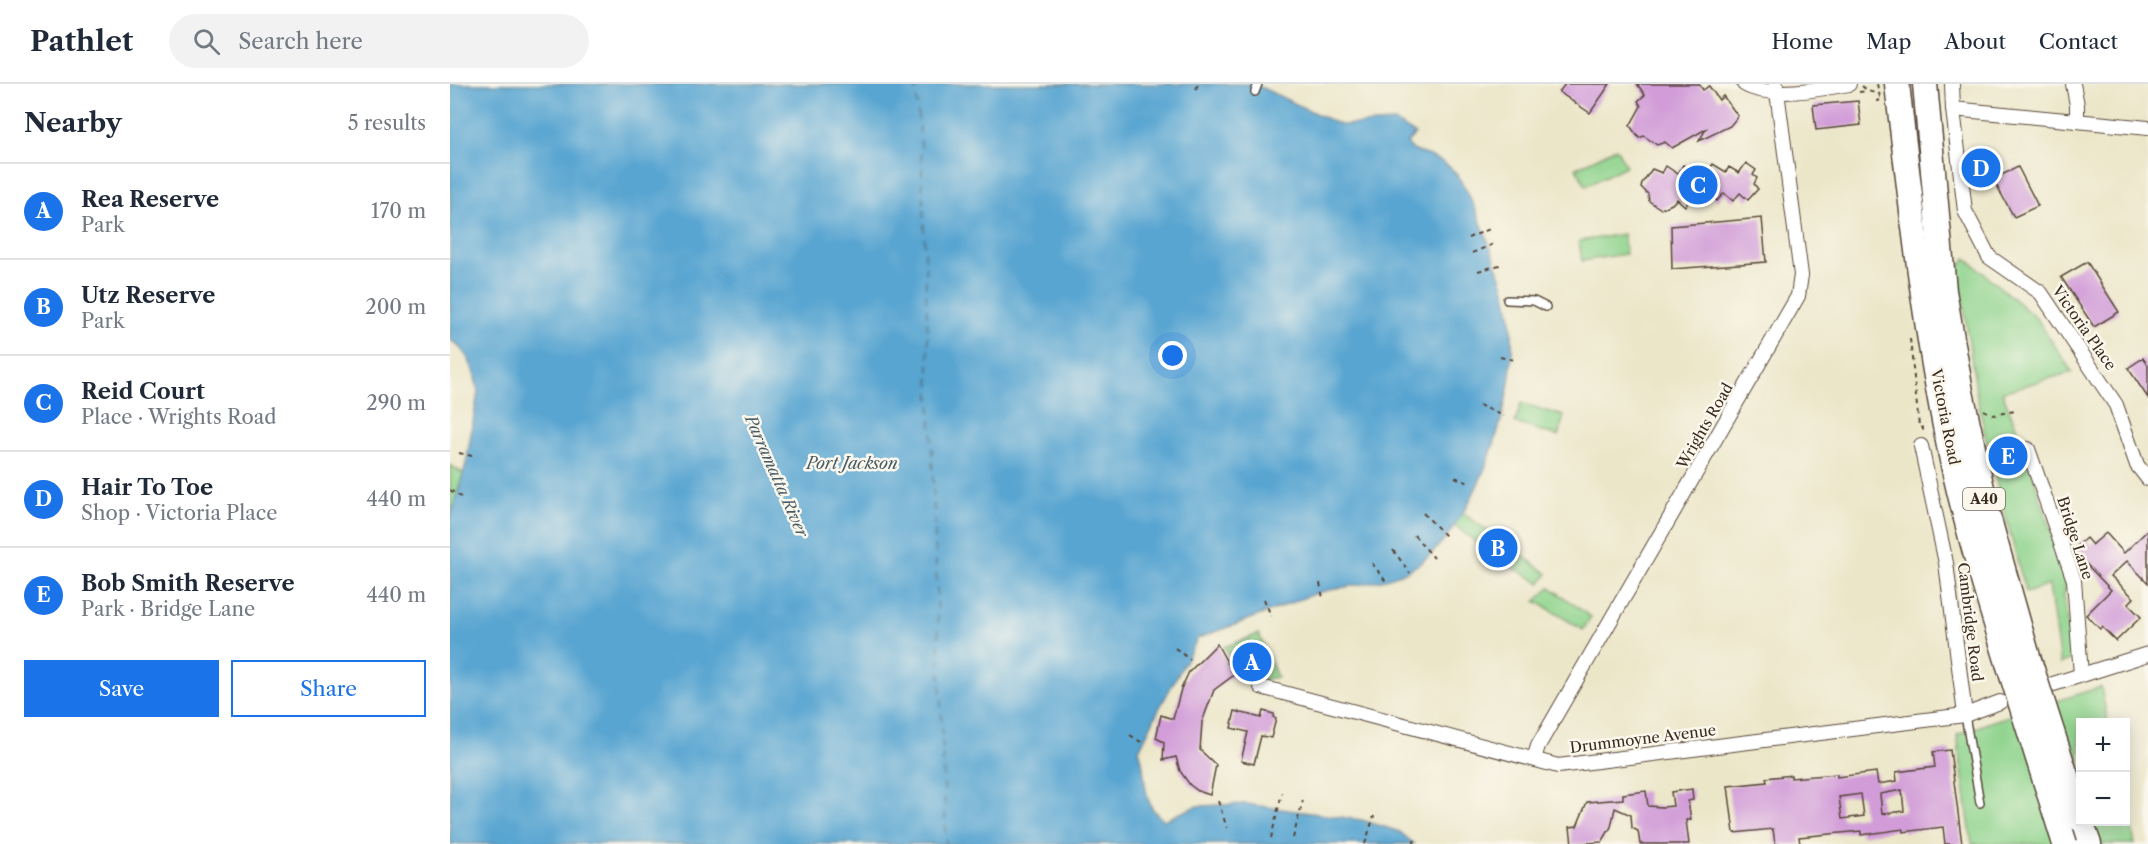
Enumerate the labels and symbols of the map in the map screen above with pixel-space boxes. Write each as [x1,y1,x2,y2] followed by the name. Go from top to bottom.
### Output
[1962,146,2000,190] pin: D
[1678,162,1718,208] pin: C
[2048,281,2121,374] street label: Victoria Place
[1158,341,1187,370] your location
[1927,366,1964,467] street label: Victoria Road
[1672,379,1737,473] street label: Wrights Road
[740,410,814,542] water label: Parramatta River
[1988,434,2028,478] pin: E
[804,453,898,473] water label: Port Jackson
[1963,488,2005,510] road number: A40
[2053,494,2098,582] street label: Bridge Lane
[1478,526,1518,570] pin: B
[1954,561,1987,683] street label: Cambridge Road
[1232,640,1272,684] pin: A
[1569,720,1717,757] street label: Drummoyne Avenue

